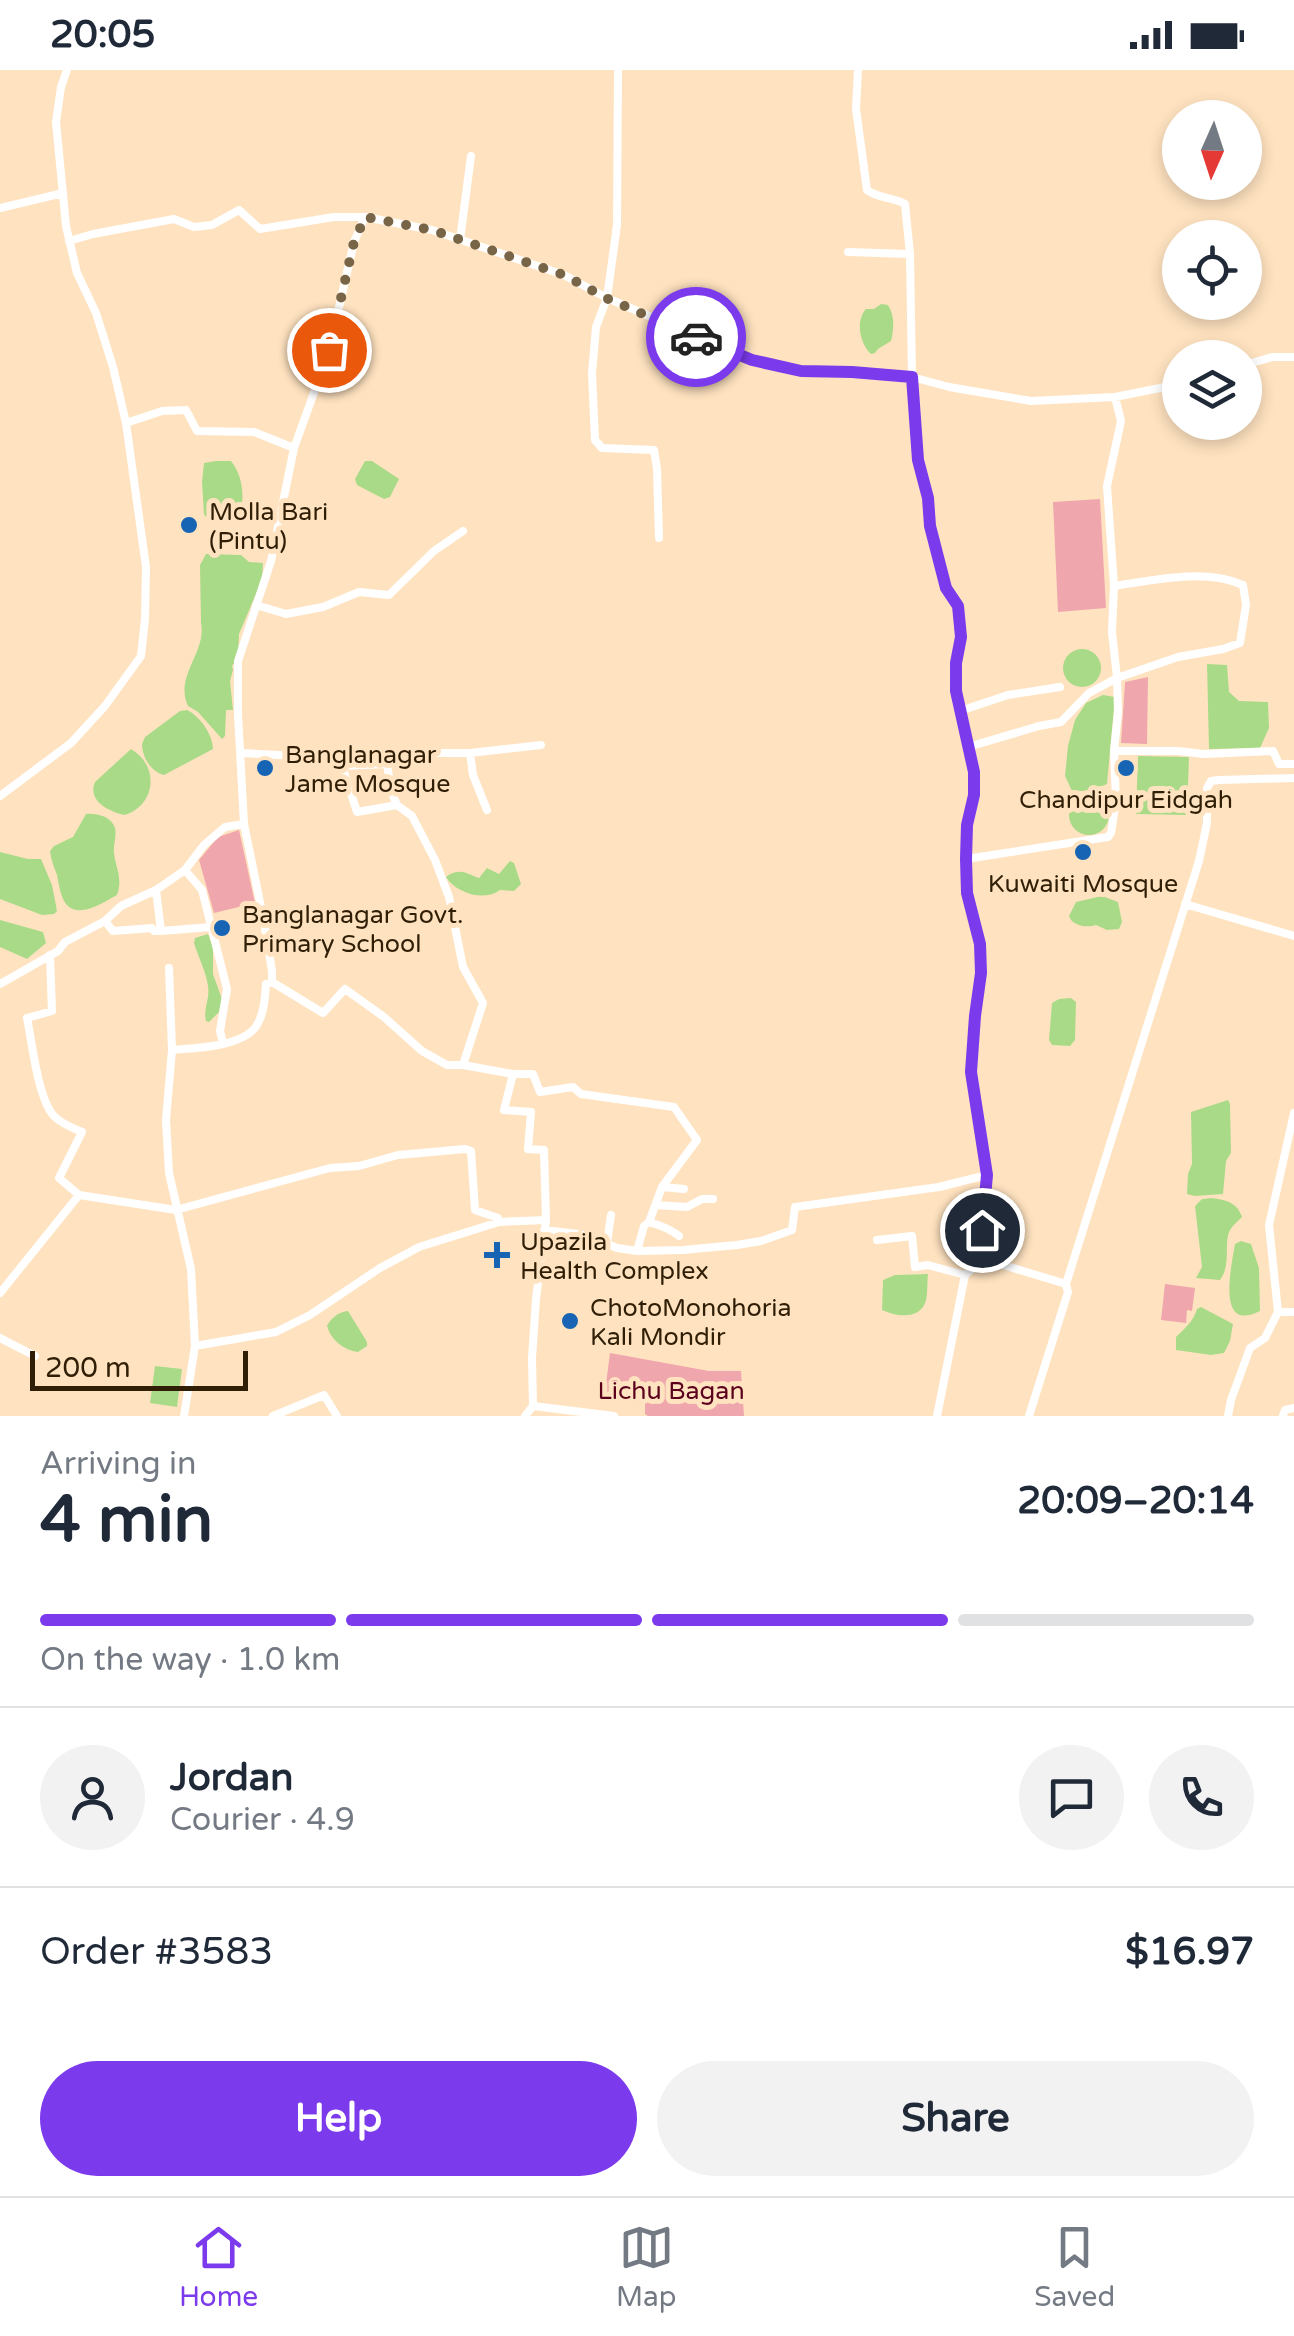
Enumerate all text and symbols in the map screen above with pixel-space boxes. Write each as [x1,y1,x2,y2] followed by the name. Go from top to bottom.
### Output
[50,12,155,58] text: 20:05
[1162,100,1262,200] north arrow
[1162,100,1262,440] map controls
[1162,220,1262,320] button: locate
[646,287,746,387] courier
[287,308,372,393] pin
[669,310,724,365] icon: car
[302,323,357,378] icon: bag
[1162,340,1262,440] button: layers
[209,497,328,556] place label: Molla Bari (Pintu)
[178,514,200,536] marker: Molla Bari (Pintu)
[285,740,450,799] place label: Banglanagar Jame Mosque
[254,757,276,779] marker: Banglanagar Jame Mosque
[1115,757,1137,779] marker: Chandipur Eidgah
[1019,785,1233,815] place label: Chandipur Eidgah
[1072,841,1094,863] marker: Kuwaiti Mosque
[988,869,1178,899] place label: Kuwaiti Mosque
[242,900,464,959] place label: Banglanagar Govt. Primary School
[211,917,233,939] marker: Banglanagar Govt. Primary School
[940,1188,1025,1273] pin
[955,1203,1010,1258] icon: home
[520,1227,709,1286] place label: Upazila Health Complex
[484,1242,510,1268] marker: Upazila Health Complex
[590,1293,792,1352] place label: ChotoMonohoria Kali Mondir
[559,1310,581,1332] marker: ChotoMonohoria Kali Mondir
[30,1346,248,1390] scale bar
[45,1351,131,1385] text: 200 m
[597,1376,745,1406] park label: Lichu Bagan
[40,1445,197,1483] text: Arriving in
[1017,1478,1254,1524] text: 20:09–20:14
[40,1481,213,1560] text: 4 min
[40,1641,340,1679] text: On the way · 1.0 km
[40,1745,145,1850] button: person
[1019,1745,1124,1850] button: chat
[1149,1745,1254,1850] button: phone
[170,1755,293,1801] text: Jordan
[170,1801,355,1839] text: Courier · 4.9
[40,1929,273,1975] text: Order #3583
[1125,1929,1254,1975] text: $16.97
[40,2061,637,2176] button: Help
[657,2061,1254,2176] button: Share
[179,2220,258,2314] tab: Home
[616,2220,676,2314] tab: Map
[1034,2220,1115,2314] tab: Saved

